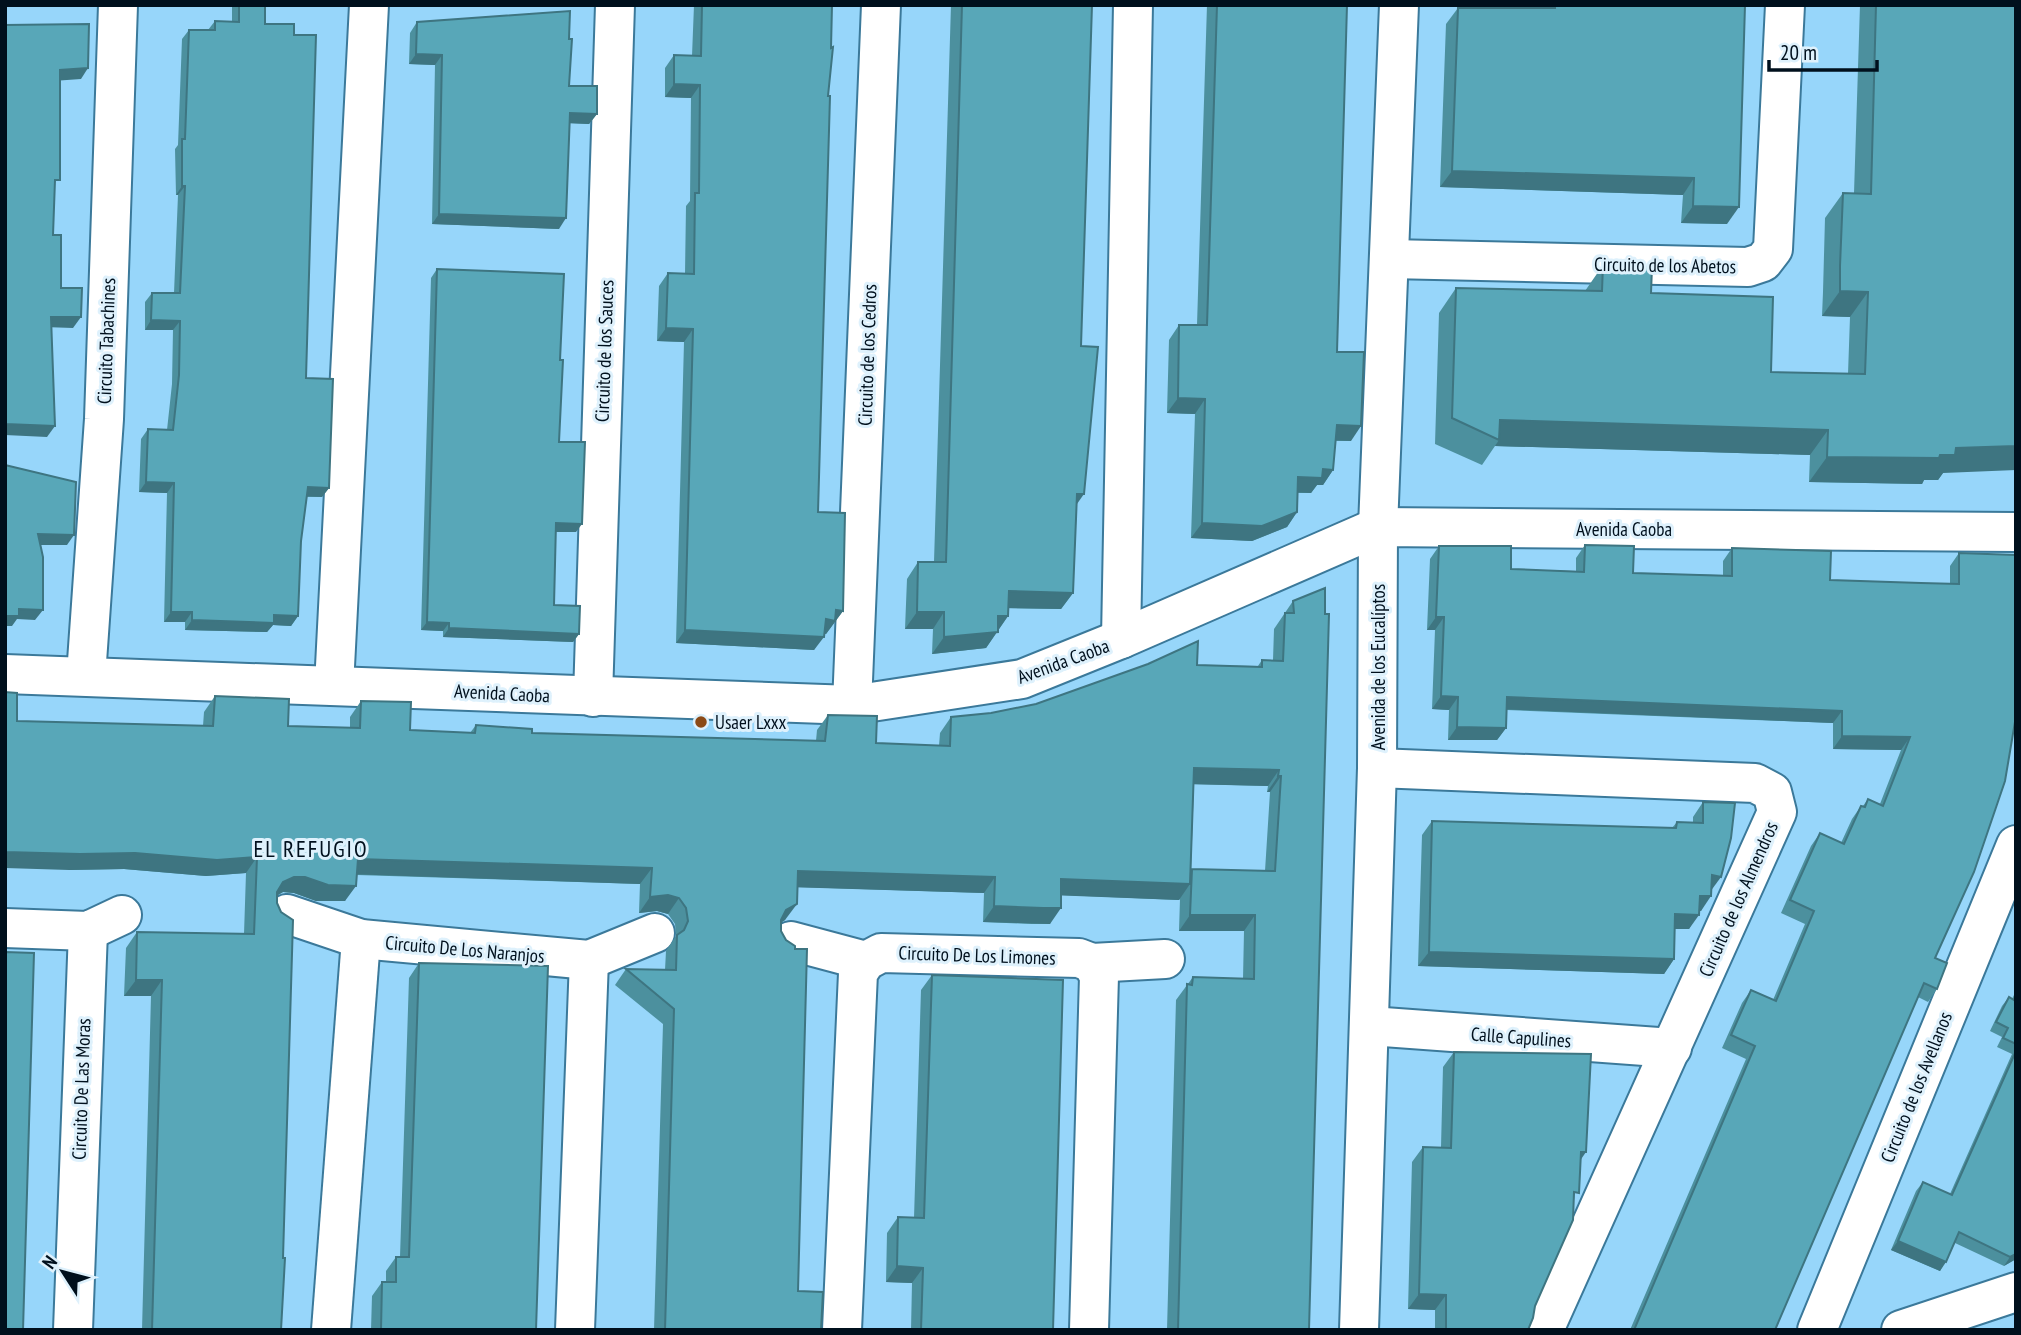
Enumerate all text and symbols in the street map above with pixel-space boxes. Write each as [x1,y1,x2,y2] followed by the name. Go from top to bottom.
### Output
[1769,28,1878,72] scale bar
[1780,39,1817,66] text: 20 m
[1594,252,1736,278] street label: Circuito de los Abetos
[92,278,120,404] street label: Circuito Tabachines
[590,279,618,423] street label: Circuito de los Sauces
[853,284,881,426] street label: Circuito de los Cedros
[1576,517,1672,541] street label: Avenida Caoba
[1366,584,1390,750] street label: Avenida de los Eucalíptos
[1014,633,1112,689] street label: Avenida Caoba
[453,679,551,707] street label: Avenida Caoba
[715,710,786,734] place label: Usaer Lxxx
[693,714,709,730] marker: Usaer Lxxx
[1693,818,1783,980] street label: Circuito de los Almendros
[253,834,369,863] district label: EL REFUGIO
[384,930,546,968] street label: Circuito De Los Naranjos
[898,940,1056,970] street label: Circuito De Los Limones
[1875,1008,1957,1166] street label: Circuito de los Avellanos
[67,1018,95,1160] street label: Circuito De Las Moras
[1470,1022,1572,1052] street label: Calle Capulines
[28,1237,98,1307] north arrow
[37,1251,62,1273] text: N

